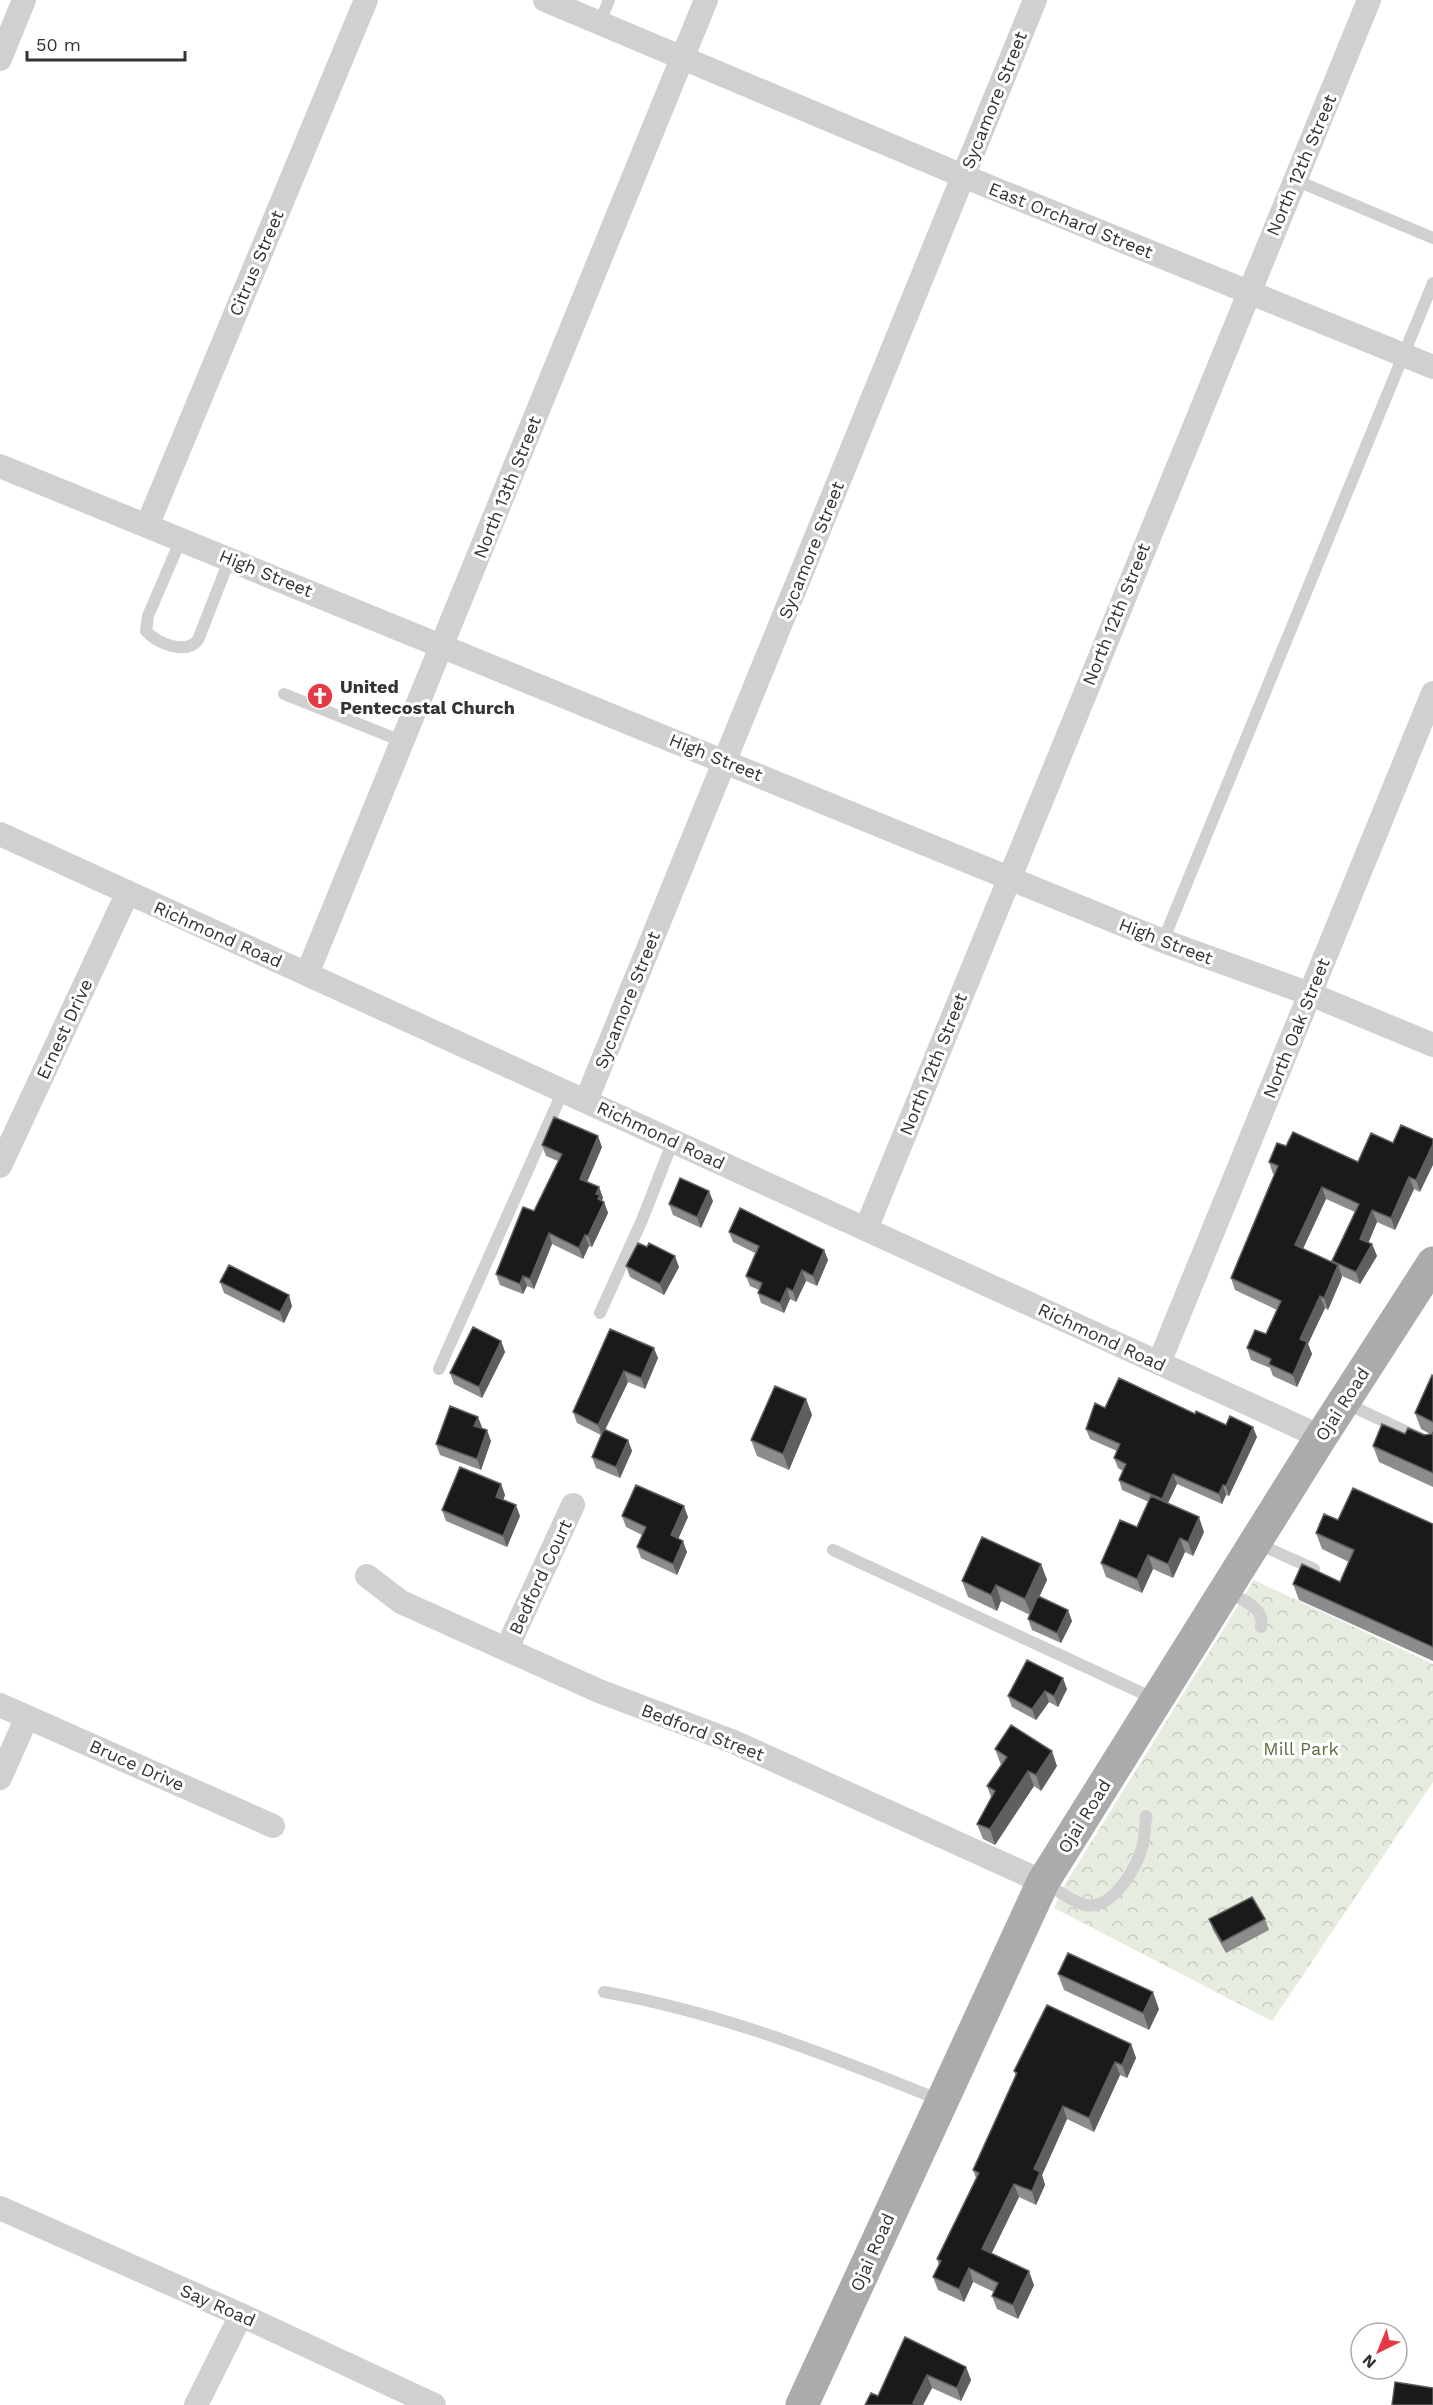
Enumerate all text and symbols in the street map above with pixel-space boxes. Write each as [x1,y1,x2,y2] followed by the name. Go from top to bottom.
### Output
[27,24,184,62] scale bar
[957,28,1031,172] street label: Sycamore Street
[36,34,81,55] text: 50 m
[1262,91,1340,239] street label: North 12th Street
[986,177,1157,263] street label: East Orchard Street
[224,207,288,319] street label: Citrus Street
[469,412,545,561] street label: North 13th Street
[774,478,848,622] street label: Sycamore Street
[1078,539,1154,688] street label: North 12th Street
[216,545,316,601] street label: High Street
[340,676,515,718] place label: United Pentecostal Church
[305,681,335,711] church icon: United Pentecostal Church
[666,729,766,785] street label: High Street
[151,896,285,972] street label: Richmond Road
[1116,913,1216,969] street label: High Street
[590,928,664,1072] street label: Sycamore Street
[1258,954,1334,1101] street label: North Oak Street
[32,975,96,1083] street label: Ernest Drive
[895,989,971,1138] street label: North 12th Street
[594,1096,728,1174] street label: Richmond Road
[1035,1298,1169,1376] street label: Richmond Road
[1311,1363,1373,1445] street label: Ojai Road
[504,1516,576,1638] street label: Bedford Court
[639,1699,768,1765] street label: Bedford Street
[86,1735,188,1795] street label: Bruce Drive
[1263,1738,1339,1759] park label: Mill Park
[1053,1775,1115,1857] street label: Ojai Road
[845,2210,899,2294] street label: Ojai Road
[177,2279,259,2331] street label: Say Road
[1349,2321,1409,2381] north arrow
[1358,2351,1380,2373] text: N

